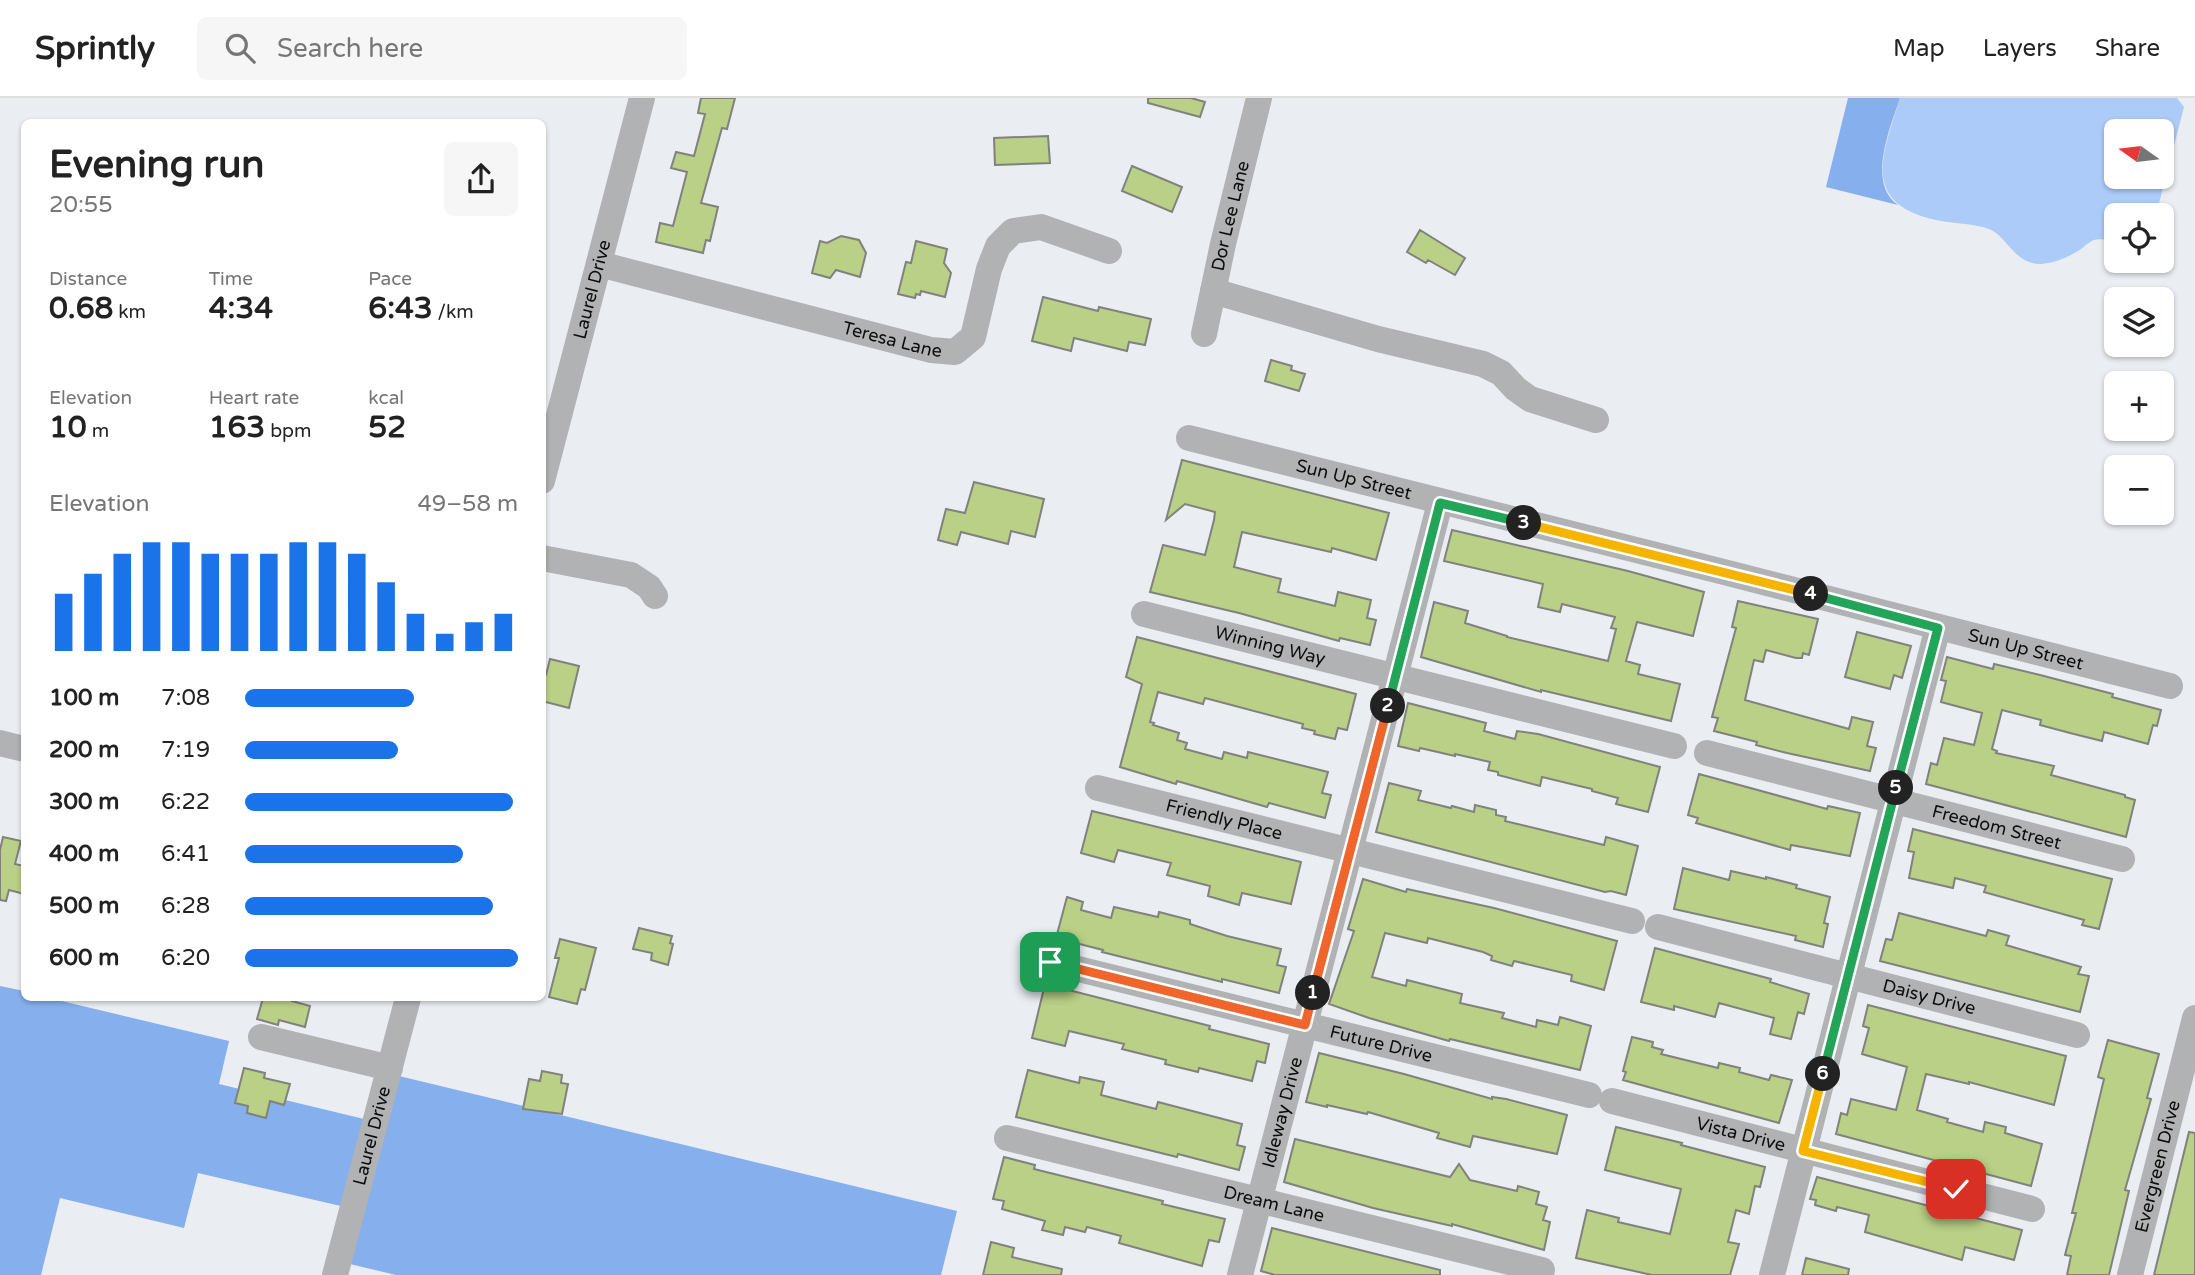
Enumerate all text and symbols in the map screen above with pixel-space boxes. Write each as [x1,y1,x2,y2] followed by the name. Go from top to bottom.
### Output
[197,17,687,80] search box
[35,29,155,68] text: Sprintly
[221,29,259,67] icon: search
[277,33,423,64] text: Search here
[1893,34,1945,63] text: Map
[1983,34,2057,63] text: Layers
[2095,34,2160,63] text: Share
[2104,119,2174,189] north arrow
[2104,119,2174,525] map controls
[49,142,264,188] text: Evening run
[444,142,518,216] button: share
[1207,158,1254,273] street label: Dor Lee Lane
[49,191,113,219] text: 20:55
[2104,203,2174,273] button: locate
[569,237,616,341] street label: Laurel Drive
[49,268,127,290] text: Distance
[209,268,253,290] text: Time
[368,268,412,290] text: Pace
[2104,287,2174,357] button: layers
[49,290,113,327] text: 0.68
[209,290,273,327] text: 4:34
[368,290,433,327] text: 6:43
[113,301,146,323] text: km
[433,301,474,323] text: /km
[840,317,943,362] street label: Teresa Lane
[2104,371,2174,441] button: +
[49,387,132,409] text: Elevation
[209,387,299,409] text: Heart rate
[368,387,404,409] text: kcal
[49,409,87,446] text: 10
[209,409,265,446] text: 163
[368,409,406,446] text: 52
[87,420,109,442] text: m
[265,420,312,442] text: bpm
[1294,454,1414,504] street label: Sun Up Street
[2104,455,2174,525] button: −
[49,490,150,518] text: Elevation
[417,490,518,518] text: 49–58 m
[1506,506,1542,540] pin: 3
[1518,511,1529,533] text: 3
[1794,576,1828,612] pin: 4
[1805,582,1816,604] text: 4
[1213,621,1328,670] street label: Winning Way
[1966,624,2086,674] street label: Sun Up Street
[49,684,119,712] text: 100 m
[161,684,210,712] text: 7:08
[1370,688,1406,724] pin: 2
[1382,694,1393,716] text: 2
[49,736,119,764] text: 200 m
[161,736,210,764] text: 7:19
[1878,770,1913,806] pin: 5
[1890,776,1901,798] text: 5
[49,788,119,816] text: 300 m
[161,788,210,816] text: 6:22
[1163,794,1285,845] street label: Friendly Place
[1930,800,2064,854] street label: Freedom Street
[49,840,119,868] text: 400 m
[161,840,210,868] text: 6:41
[49,892,119,920] text: 500 m
[161,892,210,920] text: 6:28
[1020,932,1080,992] pin
[1031,943,1069,981] icon: arrive
[49,944,119,972] text: 600 m
[161,944,210,972] text: 6:20
[1880,974,1978,1019] street label: Daisy Drive
[1296,976,1330,1010] pin: 1
[1307,981,1318,1003] text: 1
[1327,1020,1435,1067] street label: Future Drive
[1257,1055,1307,1170] street label: Idleway Drive
[1806,1056,1840,1091] pin: 6
[1817,1062,1828,1084] text: 6
[348,1084,395,1188] street label: Laurel Drive
[2130,1098,2185,1235] street label: Evergreen Drive
[1694,1112,1788,1156] street label: Vista Drive
[1926,1159,1986,1219] pin
[1937,1170,1975,1208] icon: check
[1221,1181,1327,1227] street label: Dream Lane

